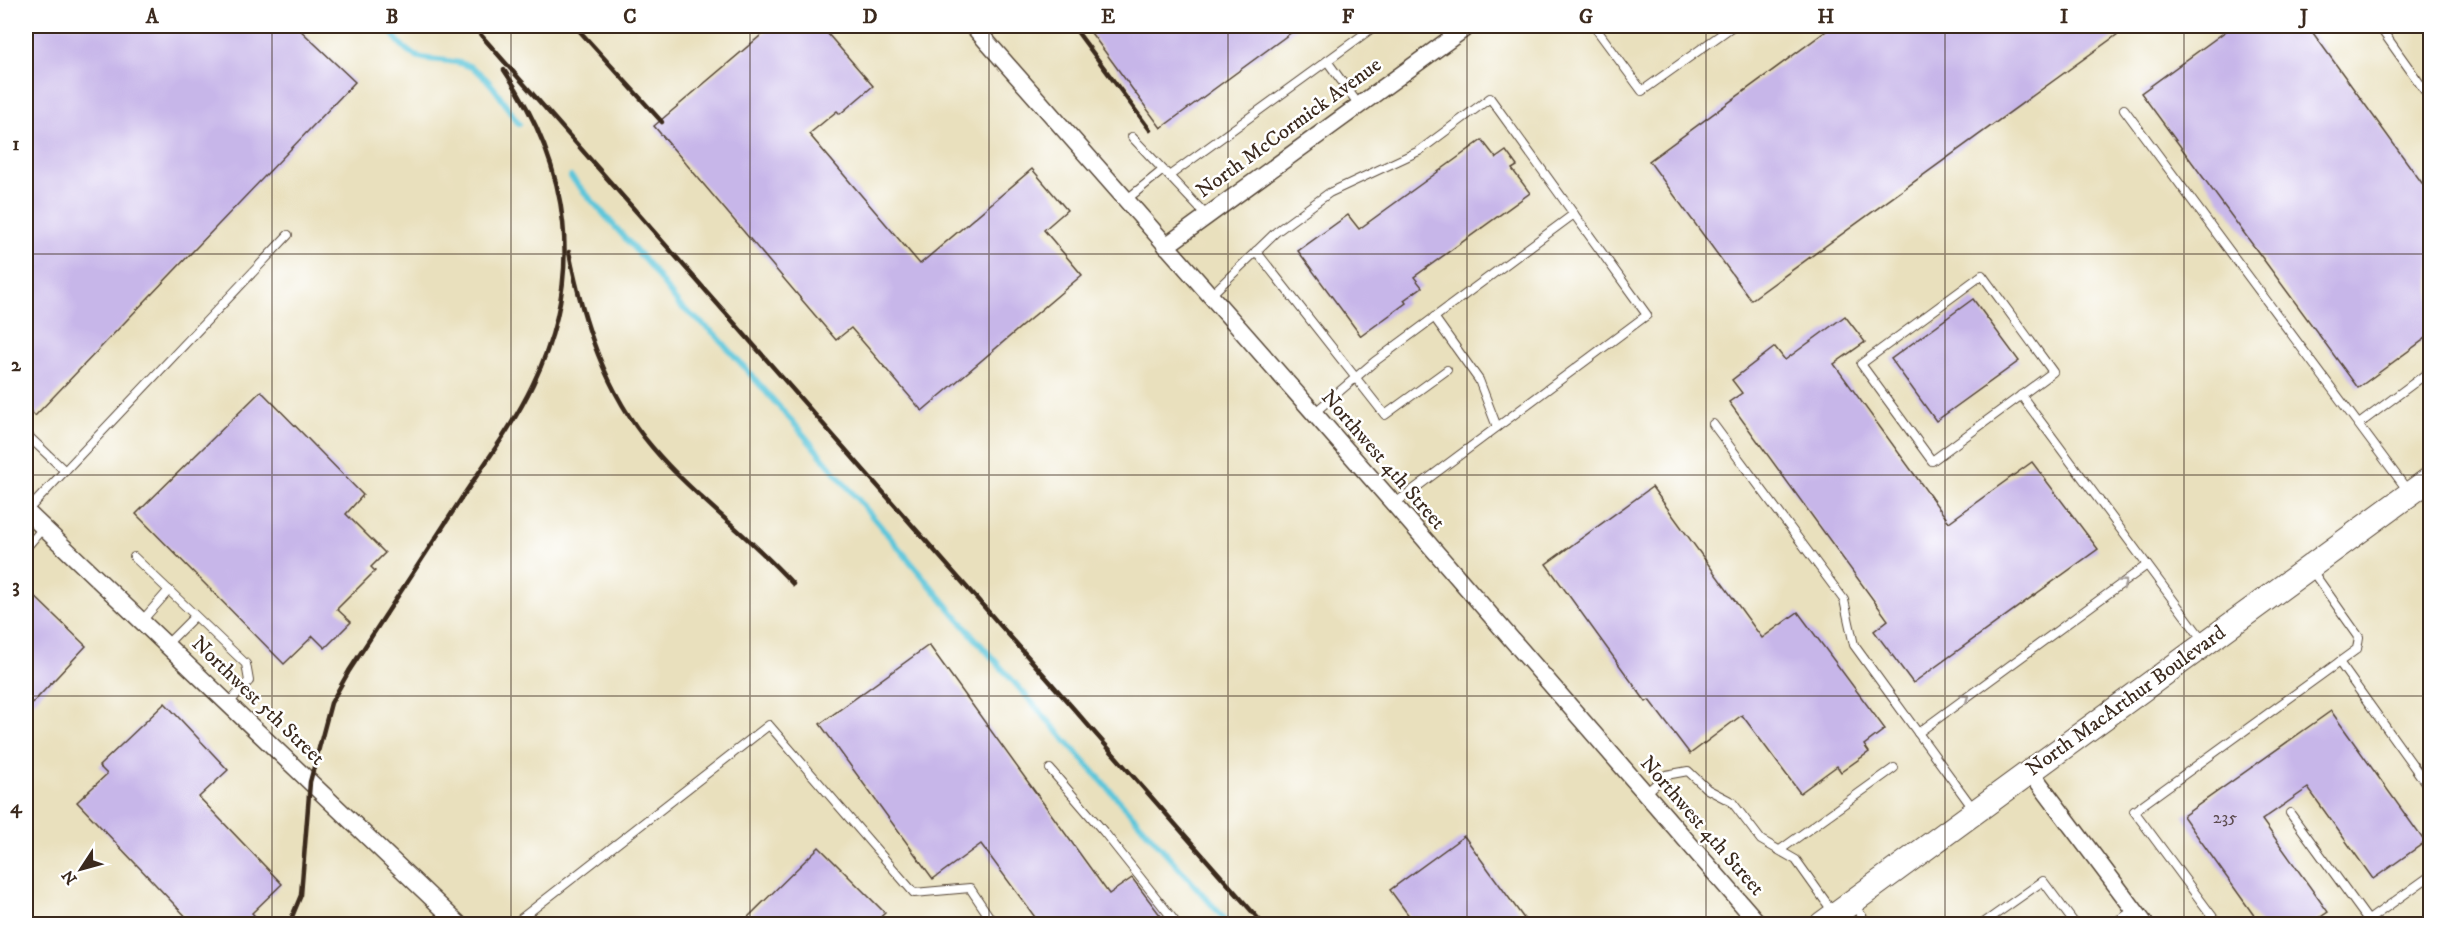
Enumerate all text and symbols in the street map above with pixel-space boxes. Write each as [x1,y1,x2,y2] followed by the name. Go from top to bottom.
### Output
[145,5,160,30] text: A
[386,5,398,30] text: B
[623,5,637,30] text: C
[863,5,878,30] text: D
[1101,5,1115,30] text: E
[1342,5,1355,30] text: F
[1579,5,1593,30] text: G
[1818,5,1835,30] text: H
[2060,5,2068,30] text: I
[2298,5,2308,30] text: J
[1191,52,1387,204] street label: North McCormick Avenue
[12,132,20,157] text: 1
[11,353,22,378] text: 2
[1315,385,1451,535] street label: Northwest 4th Street
[12,574,20,599] text: 3
[2116,579,2127,590] one-way arrow
[2021,620,2231,782] street label: North MacArthur Boulevard
[186,631,330,771] street label: Northwest 5th Street
[1959,694,1970,705] one-way arrow
[1634,751,1770,901] street label: Northwest 4th Street
[10,795,23,820] text: 4
[2213,807,2237,829] house number: 235
[51,839,111,899] north arrow
[58,866,82,888] text: N

